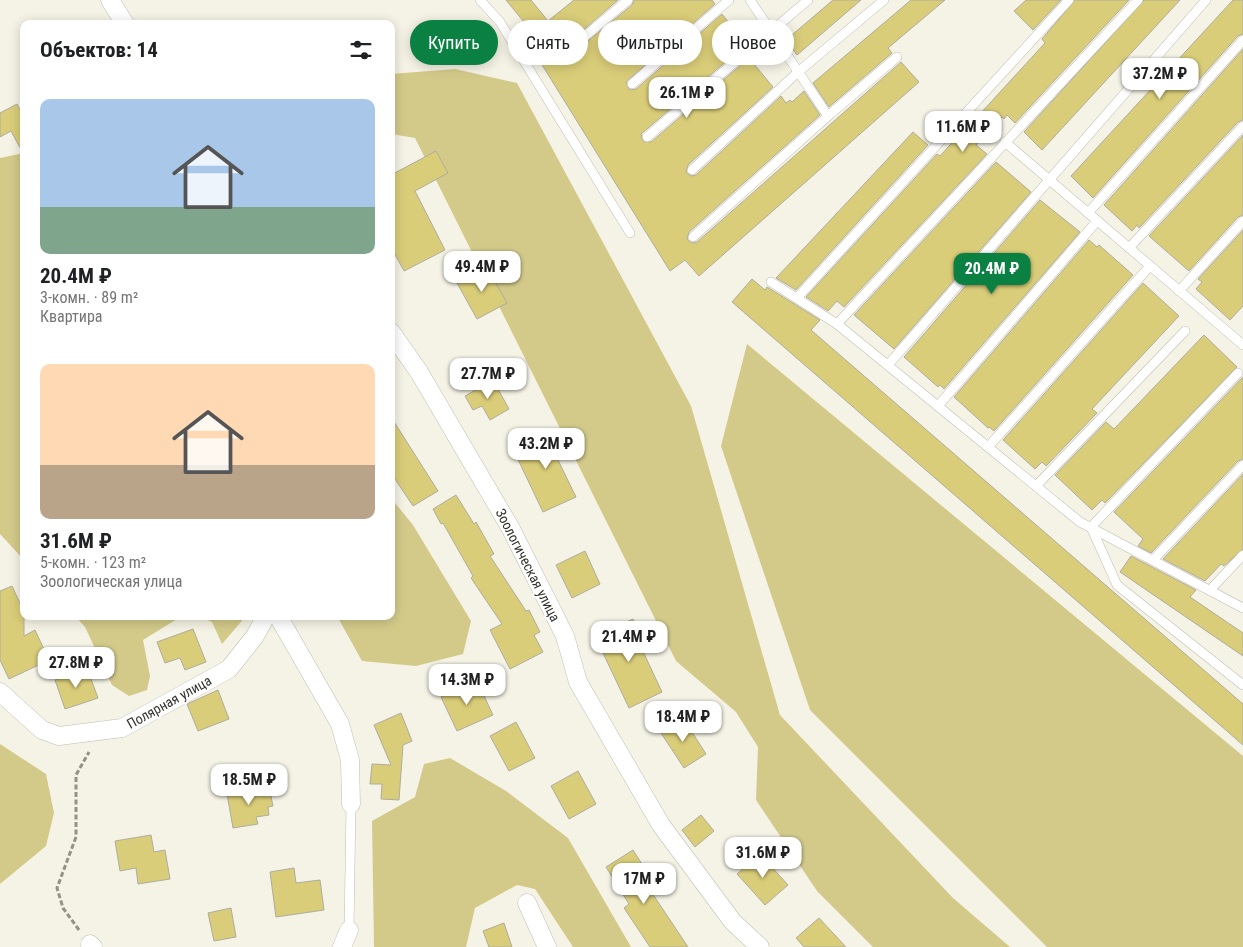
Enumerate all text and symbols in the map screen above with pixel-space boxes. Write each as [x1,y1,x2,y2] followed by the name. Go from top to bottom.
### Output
[410,20,498,65] chip: Купить
[508,20,588,65] chip: Снять
[598,20,702,65] chip: Фильтры
[712,20,794,65] chip: Новое
[347,36,375,64] icon: filters
[40,38,158,62] text: Объектов: 14
[1114,58,1206,100] pin: 37.2M ₽
[1133,64,1187,83] text: 37.2M ₽
[641,76,733,119] pin: 26.1M ₽
[660,83,714,102] text: 26.1M ₽
[917,110,1009,153] pin: 11.6M ₽
[936,117,990,136] text: 11.6M ₽
[163,132,253,222] icon: home
[436,250,528,293] pin: 49.4M ₽
[946,252,1038,295] pin: 20.4M ₽
[455,257,509,276] text: 49.4M ₽
[965,259,1019,278] text: 20.4M ₽
[40,264,112,288] text: 20.4M ₽
[40,288,138,307] text: 3-комн. · 89 m²
[40,307,102,326] text: Квартира
[442,358,534,400] pin: 27.7M ₽
[461,364,515,383] text: 27.7M ₽
[163,397,253,487] icon: home
[500,428,592,470] pin: 43.2M ₽
[519,434,573,453] text: 43.2M ₽
[493,506,563,624] street label: Зоологическая улица
[40,529,112,553] text: 31.6M ₽
[40,553,146,572] text: 5-комн. · 123 m²
[40,572,183,591] text: Зоологическая улица
[583,620,675,663] pin: 21.4M ₽
[602,627,656,646] text: 21.4M ₽
[30,646,122,689] pin: 27.8M ₽
[49,653,103,672] text: 27.8M ₽
[421,664,513,706] pin: 14.3M ₽
[440,670,494,689] text: 14.3M ₽
[124,672,214,732] street label: Полярная улица
[637,700,729,743] pin: 18.4M ₽
[656,707,710,726] text: 18.4M ₽
[203,764,295,806] pin: 18.5M ₽
[222,770,276,789] text: 18.5M ₽
[717,836,809,879] pin: 31.6M ₽
[736,843,790,862] text: 31.6M ₽
[609,862,679,905] pin: 17M ₽
[623,869,665,888] text: 17M ₽

